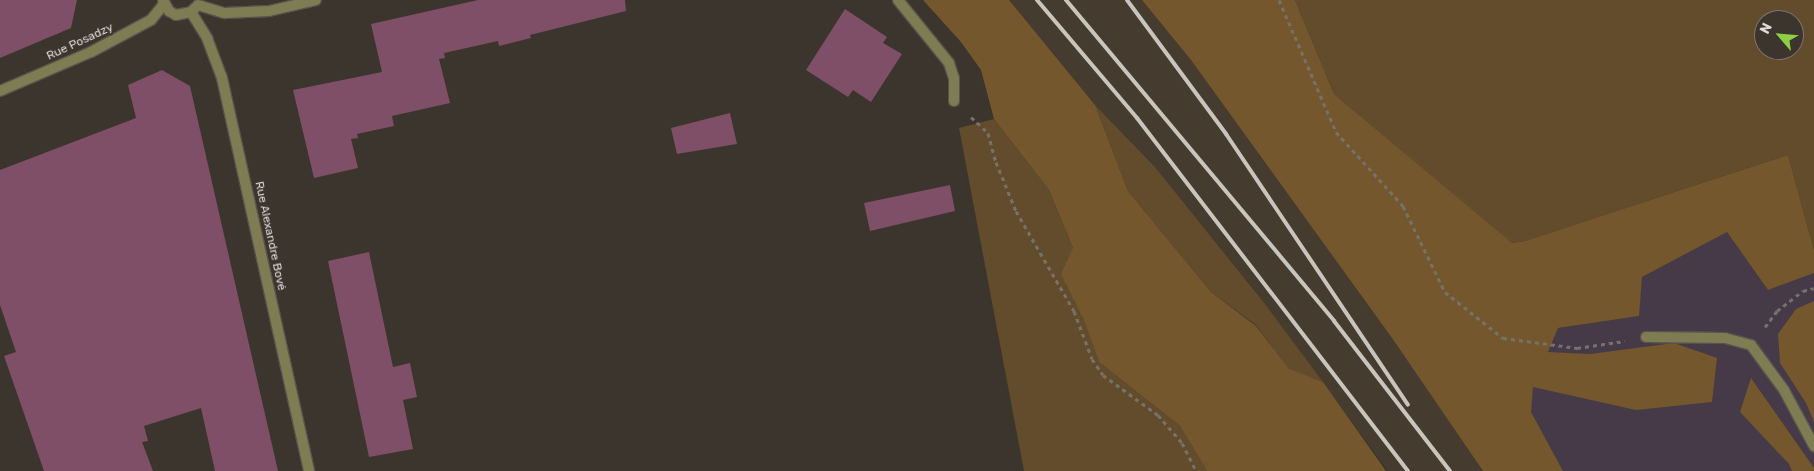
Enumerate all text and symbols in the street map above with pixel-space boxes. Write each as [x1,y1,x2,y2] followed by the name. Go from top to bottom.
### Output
[1754,10,1804,60] north arrow
[44,20,116,64] street label: Rue Posadzy
[1756,20,1776,37] text: N
[251,180,289,292] street label: Rue Alexandre Bové

